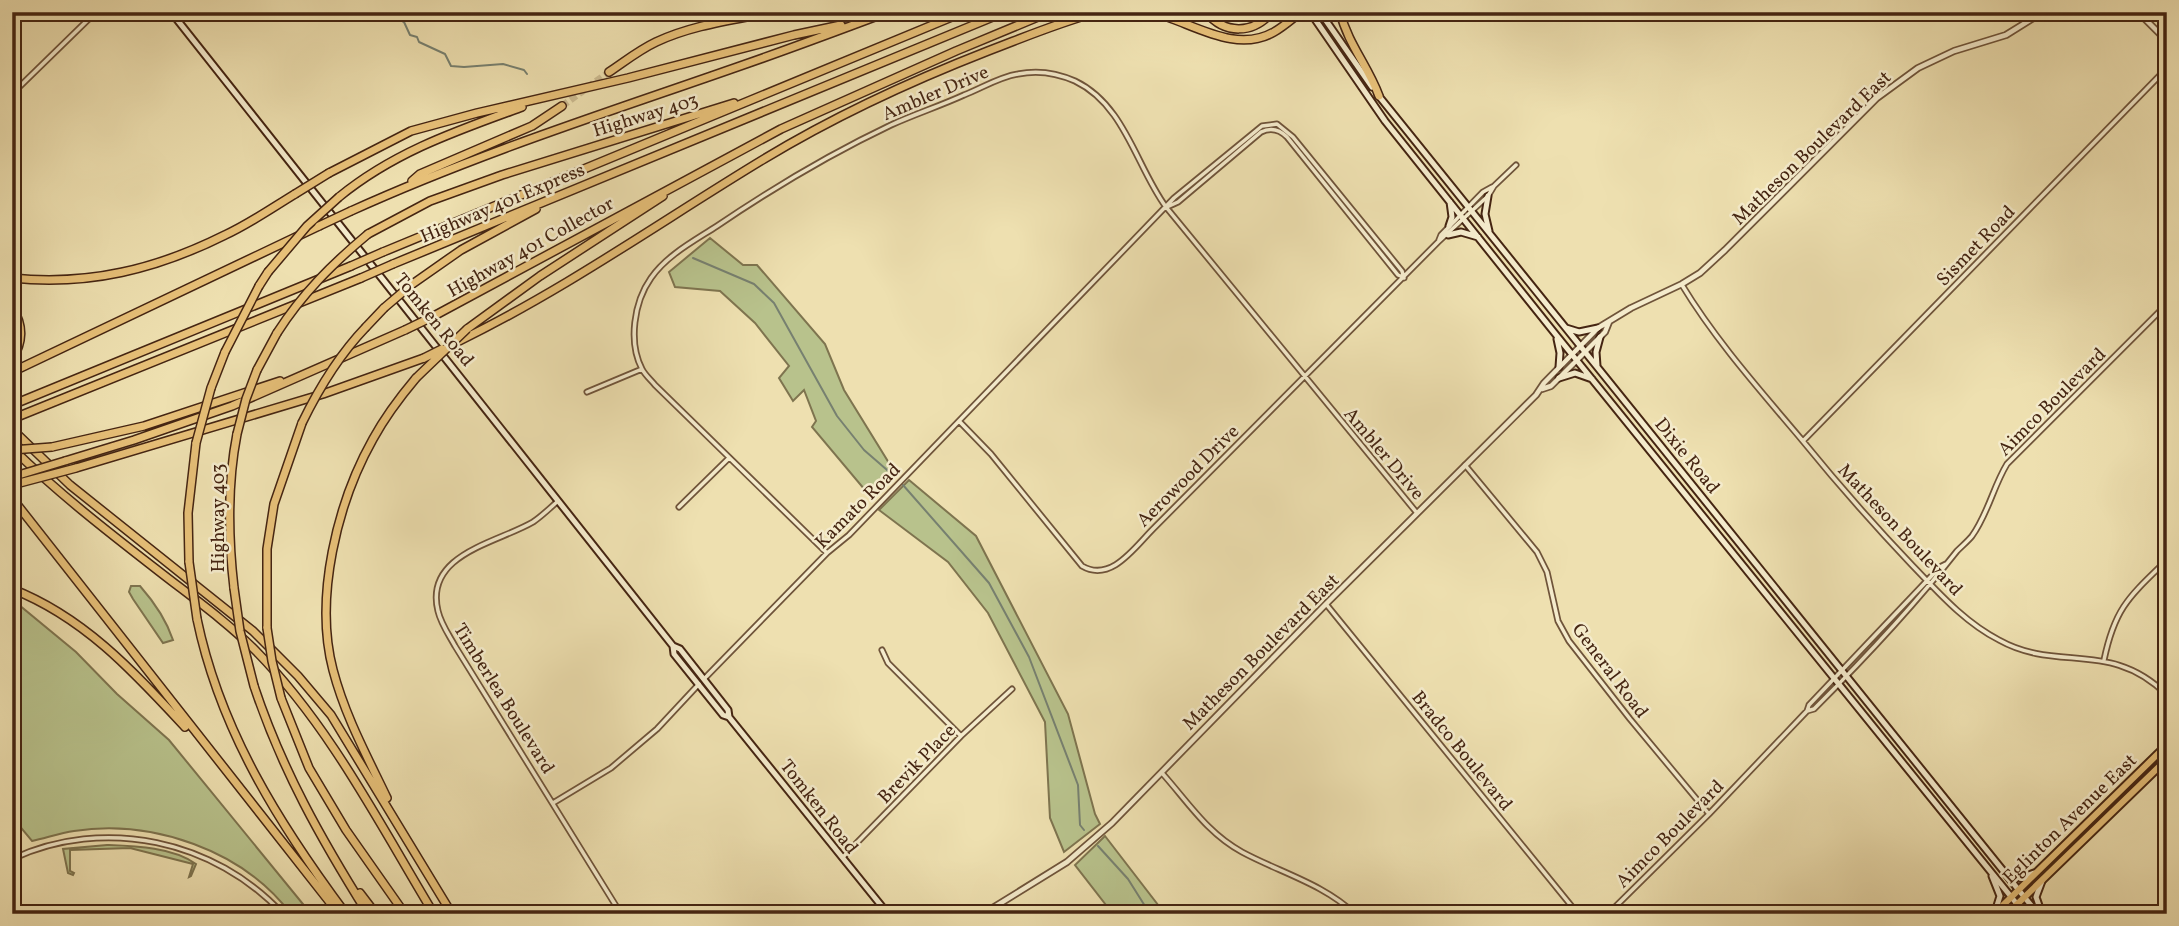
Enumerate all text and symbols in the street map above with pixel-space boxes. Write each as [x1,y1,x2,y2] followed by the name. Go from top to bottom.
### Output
[879,60,993,128] street label: Ambler Drive
[1727,65,1898,231] street label: Matheson Boulevard East
[590,88,702,144] street label: Highway 403
[417,157,589,250] street label: Highway 401 Express
[443,191,619,304] street label: Highway 401 Collector
[1931,200,2022,293] street label: Sismet Road
[388,268,479,373] street label: Tomken Road
[1992,342,2112,462] street label: Aimco Boulevard
[1337,403,1430,506] street label: Ambler Drive
[1648,413,1725,500] street label: Dixie Road
[1131,419,1246,534] street label: Aerowood Drive
[810,458,907,555] street label: Kamato Road
[1831,458,1968,602] street label: Matheson Boulevard
[206,463,232,573] street label: Highway 403
[1177,568,1346,737] street label: Matheson Boulevard East
[1565,618,1654,724] street label: General Road
[446,619,560,779] street label: Timberlea Boulevard
[1405,686,1518,817] street label: Bradco Boulevard
[873,719,962,810] street label: Brevik Place
[1998,748,2143,890] street label: Eglinton Avenue East
[773,754,864,860] street label: Tomken Road
[1610,774,1730,894] street label: Aimco Boulevard

